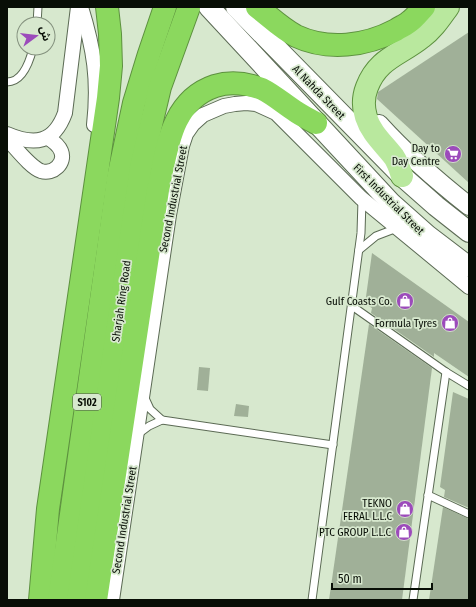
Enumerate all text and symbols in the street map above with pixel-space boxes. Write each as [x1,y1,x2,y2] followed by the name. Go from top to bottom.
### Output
[16,16,56,56] north arrow
[37,25,53,43] text: ش
[290,63,348,122] street label: Al Nahda Street
[392,142,440,168] place label: Day to Day Centre
[157,144,190,254] street label: Second Industrial Street
[443,144,463,164] supermarket icon: Day to Day Centre
[351,161,427,238] street label: First Industrial Street
[109,260,134,343] street label: Sharjah Ring Road
[395,291,415,311] shop icon: Gulf Coasts Co.
[326,295,392,308] place label: Gulf Coasts Co.
[440,313,460,333] shop icon: Formula Tyres
[375,317,437,330] place label: Formula Tyres
[73,394,101,410] road number: S102
[110,465,139,575] street label: Second Industrial Street
[343,497,392,523] place label: TEKNO FERAL L.L.C
[395,499,415,519] shop icon: TEKNO FERAL L.L.C
[394,522,414,542] shop icon: PTC GROUP L.L.C
[319,526,391,539] place label: PTC GROUP L.L.C
[332,565,432,591] scale bar
[338,572,362,586] text: 50 m

